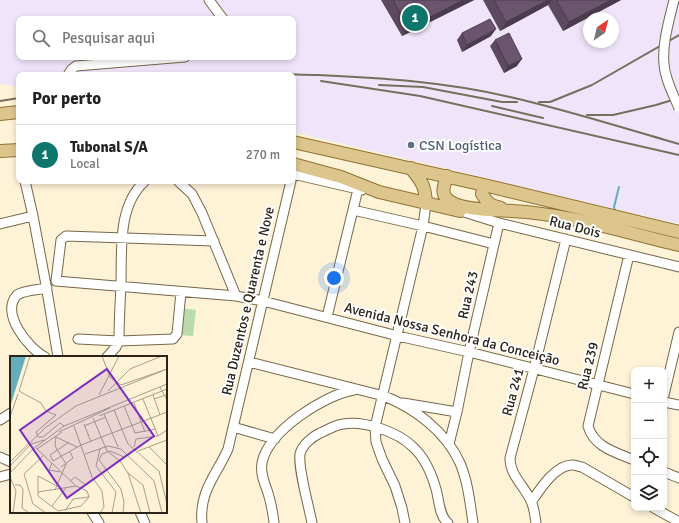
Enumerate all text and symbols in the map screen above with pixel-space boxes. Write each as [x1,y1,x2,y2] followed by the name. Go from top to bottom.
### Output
[402,3,428,33] pin: 1
[583,12,619,48] north arrow
[16,16,296,60] search box
[30,27,52,49] icon: search
[62,29,155,47] text: Pesquisar aqui
[32,88,101,109] text: Por perto
[419,137,502,154] place label: CSN Logística
[70,138,148,156] text: Tubonal S/A
[406,140,416,150] marker: CSN Logística
[41,147,49,163] text: 1
[246,147,280,163] text: 270 m
[70,156,100,172] text: Local
[218,205,278,397] street label: Rua Duzentos e Quarenta e Nove
[548,212,602,242] street label: Rua Dois
[324,268,344,288] your location
[454,269,482,321] street label: Rua 243
[343,299,561,369] street label: Avenida Nossa Senhora da Conceição
[574,340,602,392] street label: Rua 239
[10,356,167,513] inset map
[498,366,528,418] street label: Rua 241
[631,367,667,511] map controls
[631,367,667,403] button: +
[631,403,667,439] button: −
[631,439,667,475] button: locate
[631,475,667,511] button: layers

